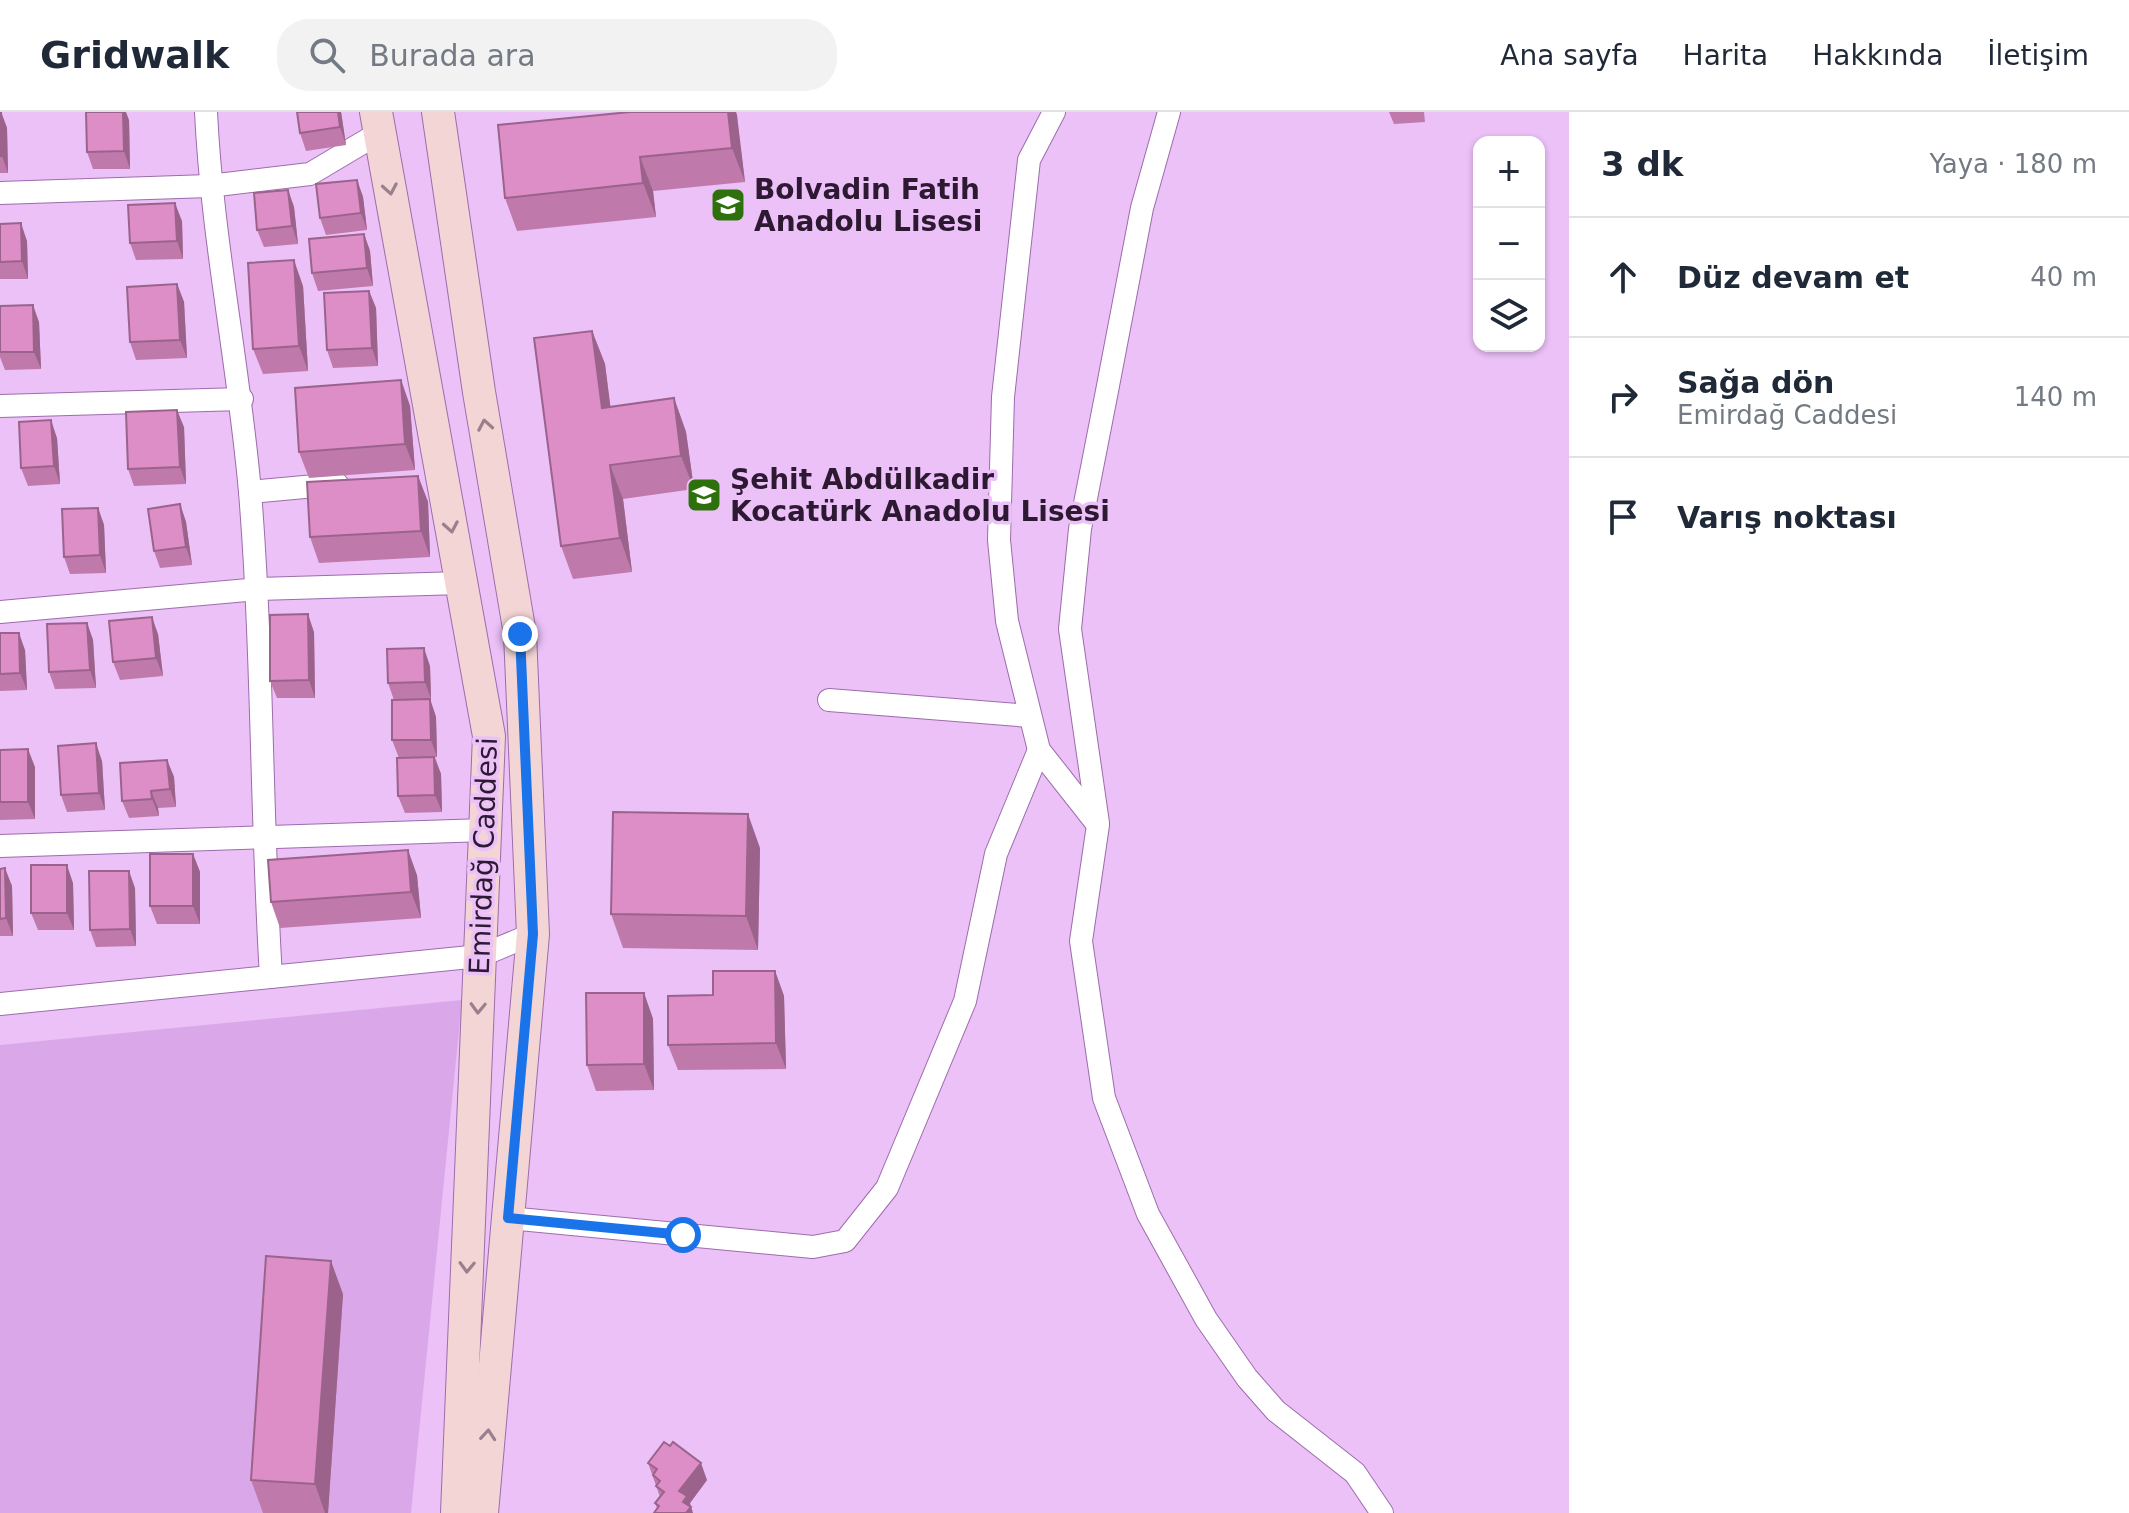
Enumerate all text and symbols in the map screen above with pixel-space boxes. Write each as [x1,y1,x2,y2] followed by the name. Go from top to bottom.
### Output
[277,19,837,91] search box
[40,33,229,77] text: Gridwalk
[305,33,349,77] icon: search
[369,38,536,73] text: Burada ara
[1500,39,1639,72] text: Ana sayfa
[1683,39,1768,72] text: Harita
[1812,39,1943,72] text: Hakkında
[1987,39,2089,72] text: İletişim
[1473,136,1545,352] map controls
[1473,136,1545,208] button: +
[1601,144,1683,184] text: 3 dk
[1929,149,2097,179] text: Yaya · 180 m
[754,173,982,238] place label: Bolvadin Fatih Anadolu Lisesi
[380,182,397,196] one-way arrow
[709,186,747,224] school or university icon: Bolvadin Fatih Anadolu Lisesi
[1473,208,1545,280] button: −
[1601,255,1645,299] icon: ahead
[1677,260,1909,295] text: Düz devam et
[2030,262,2097,292] text: 40 m
[1473,280,1545,352] button: layers
[1677,365,1834,400] text: Sağa dön
[1601,375,1645,419] icon: right
[2014,382,2097,412] text: 140 m
[1677,400,1897,430] text: Emirdağ Caddesi
[477,418,494,431] one-way arrow
[730,463,1110,528] place label: Şehit Abdülkadir Kocatürk Anadolu Lisesi
[685,476,723,514] school or university icon: Şehit Abdülkadir Kocatürk Anadolu Lisesi
[1601,495,1645,539] icon: arrive
[1677,500,1897,535] text: Varış noktası
[441,520,458,534] one-way arrow
[502,616,538,652] route end
[463,737,504,975] street label: Emirdağ Caddesi
[470,1002,487,1015] one-way arrow
[665,1217,701,1253] route start
[459,1261,476,1274] one-way arrow
[480,1428,497,1441] one-way arrow

